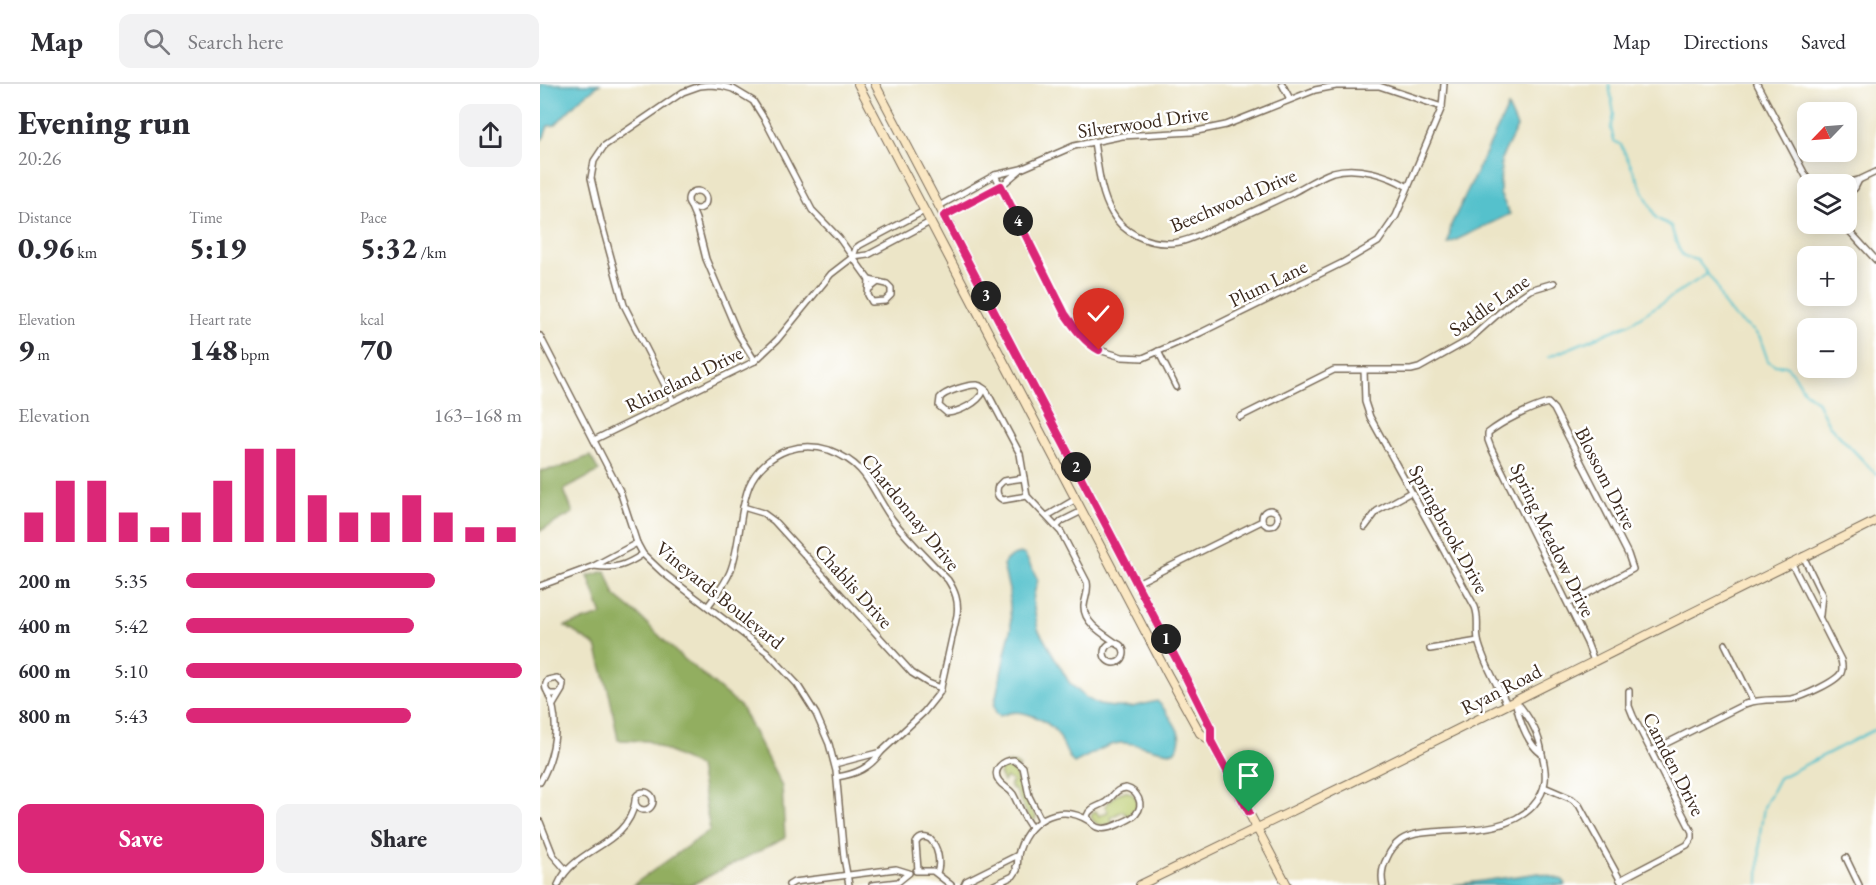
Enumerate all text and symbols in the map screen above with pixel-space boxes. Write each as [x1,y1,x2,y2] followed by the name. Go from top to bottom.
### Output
[119,14,539,68] search box
[30,23,83,59] text: Map
[140,25,173,58] icon: search
[188,27,283,56] text: Search here
[1613,28,1650,55] text: Map
[1683,28,1768,55] text: Directions
[1801,28,1846,55] text: Saved
[1076,100,1210,144] street label: Silverwood Drive
[18,101,190,144] text: Evening run
[1797,102,1857,162] north arrow
[1797,102,1857,378] map controls
[459,104,522,167] button: share
[18,145,61,171] text: 20:26
[1166,162,1300,238] street label: Beechwood Drive
[1797,174,1857,234] button: layers
[1003,206,1033,236] pin: 4
[18,207,71,228] text: Distance
[189,207,222,228] text: Time
[360,207,387,228] text: Pace
[1014,210,1022,231] text: 4
[18,228,74,267] text: 0.96
[189,228,246,267] text: 5:19
[360,228,417,267] text: 5:32
[74,242,97,263] text: km
[417,242,447,263] text: /km
[1797,246,1857,306] button: +
[1225,253,1312,313] street label: Plum Lane
[1444,268,1534,342] street label: Saddle Lane
[971,281,1001,311] pin: 3
[982,285,990,306] text: 3
[1073,288,1124,350] pin
[1082,297,1115,330] icon: check
[18,309,76,330] text: Elevation
[189,309,251,330] text: Heart rate
[360,309,384,330] text: kcal
[1797,318,1857,378] button: −
[18,330,34,369] text: 9
[189,330,238,369] text: 148
[360,330,392,369] text: 70
[621,339,747,419] street label: Rhineland Drive
[34,344,50,365] text: m
[238,344,270,365] text: bpm
[18,402,90,428] text: Elevation
[434,402,522,428] text: 163–168 m
[1569,422,1643,534] street label: Blossom Drive
[856,448,966,576] street label: Chardonnay Drive
[1061,452,1091,482] pin: 2
[1072,456,1080,477] text: 2
[1504,459,1602,621] street label: Spring Meadow Drive
[1403,460,1495,598] street label: Springbrook Drive
[650,535,790,655] street label: Vineyards Boulevard
[809,538,899,634] street label: Chablis Drive
[18,568,71,594] text: 200 m
[114,568,148,594] text: 5:35
[18,613,71,639] text: 400 m
[114,613,148,639] text: 5:42
[1151,624,1181,654] pin: 1
[1162,628,1170,649] text: 1
[1456,657,1546,720] street label: Ryan Road
[18,658,71,684] text: 600 m
[114,658,148,684] text: 5:10
[18,703,71,729] text: 800 m
[114,703,148,729] text: 5:43
[1637,708,1711,820] street label: Camden Drive
[1223,750,1274,812] pin
[1232,759,1265,792] icon: arrive
[18,804,264,873] button: Save
[276,804,522,873] button: Share

